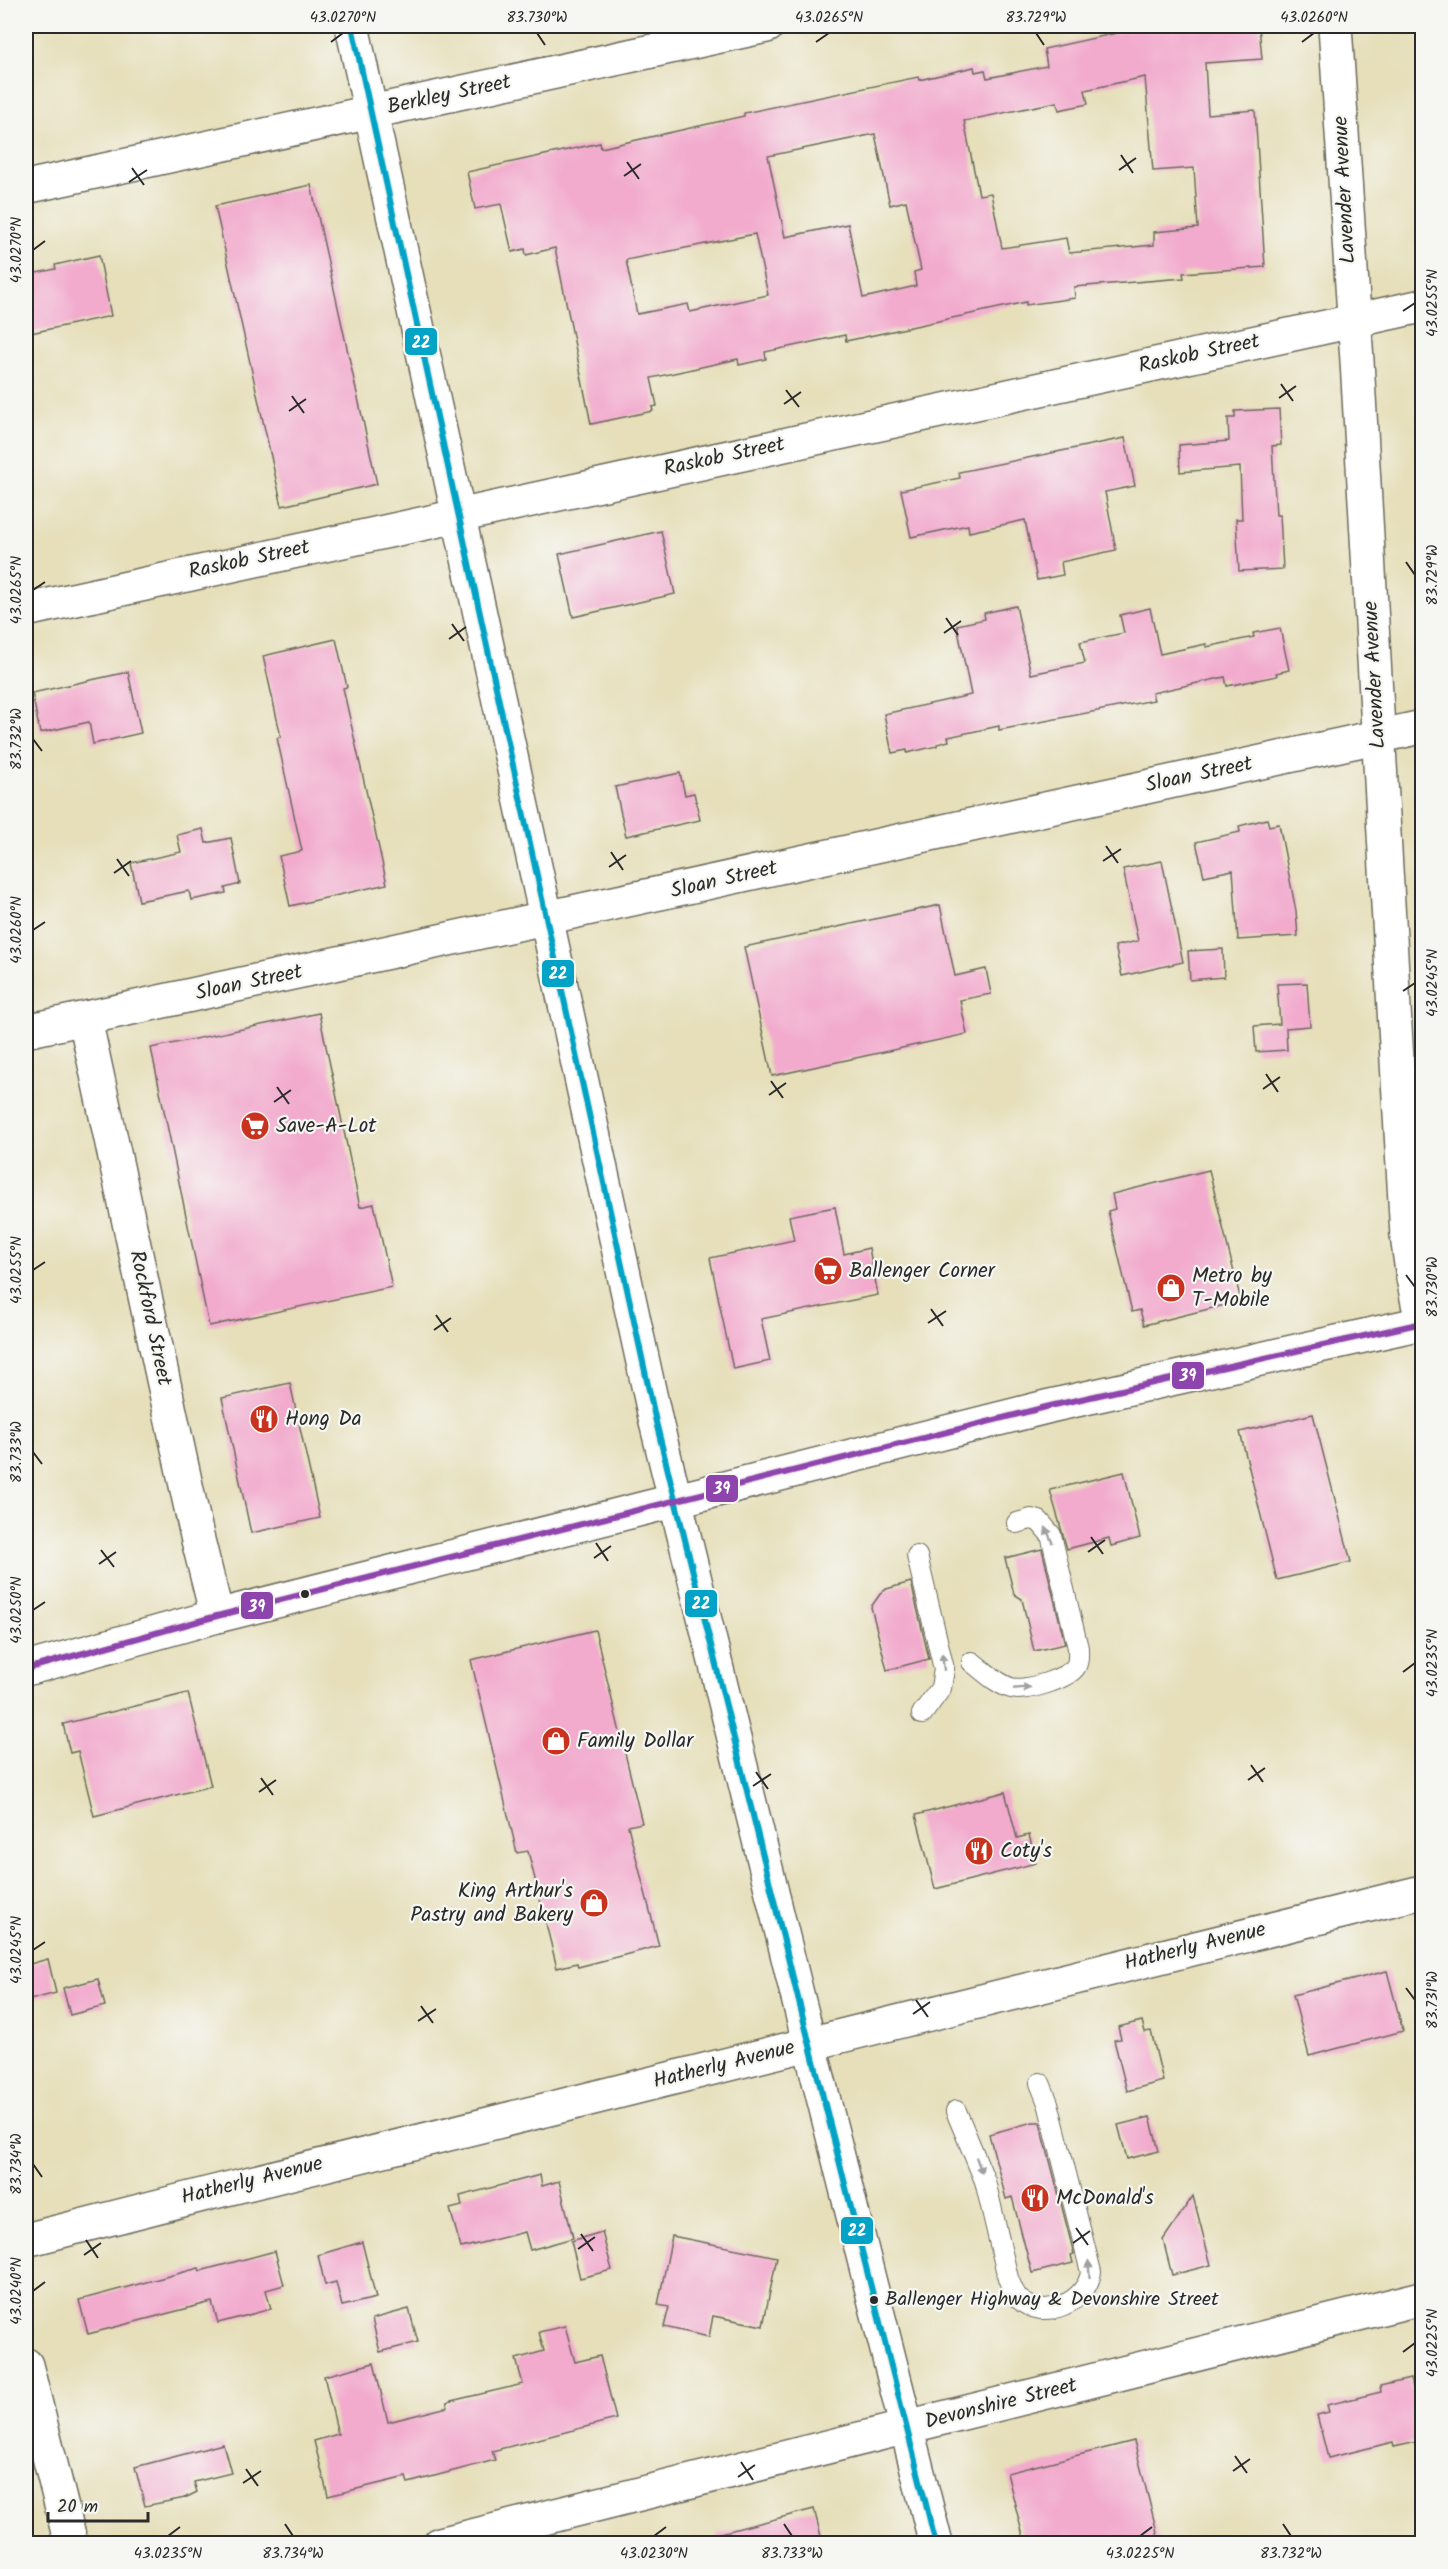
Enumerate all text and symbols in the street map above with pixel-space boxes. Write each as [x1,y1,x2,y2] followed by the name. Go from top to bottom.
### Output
[310,6,376,30] text: 43.0270°N
[507,6,568,30] text: 83.730°W
[795,6,863,30] text: 43.0265°N
[1006,6,1067,30] text: 83.729°W
[1280,6,1348,30] text: 43.0260°N
[384,66,515,124] street label: Berkley Street
[1325,115,1365,265] street label: Lavender Avenue
[5,217,29,283] text: 43.0270°N
[1421,269,1445,337] text: 43.0255°N
[1135,325,1263,383] street label: Raskob Street
[404,327,438,356] line badge: 22
[412,331,430,356] text: 22
[660,428,788,486] street label: Raskob Street
[185,531,313,589] street label: Raskob Street
[1421,544,1445,605] text: 83.729°W
[5,556,29,624] text: 43.0265°N
[1355,600,1395,750] street label: Lavender Avenue
[5,708,29,770] text: 83.732°W
[1142,747,1256,802] street label: Sloan Street
[667,852,781,908] street label: Sloan Street
[5,896,29,964] text: 43.0260°N
[1421,949,1445,1017] text: 43.0245°N
[192,955,306,1010] street label: Sloan Street
[541,959,575,988] line badge: 22
[549,962,567,987] text: 22
[239,1110,271,1142] supermarket icon: Save-A-Lot
[276,1110,377,1143] place label: Save-A-Lot
[5,1236,29,1304] text: 43.0255°N
[120,1247,181,1390] street label: Rockford Street
[812,1255,844,1287] supermarket icon: Ballenger Corner
[849,1255,996,1288] place label: Ballenger Corner
[1421,1256,1445,1317] text: 83.730°W
[1192,1260,1272,1317] place label: Metro by T-Mobile
[1155,1272,1187,1304] shop icon: Metro by T-Mobile
[1171,1361,1205,1390] line badge: 39
[1179,1364,1196,1389] text: 39
[248,1403,280,1435] restaurant icon: Hong Da
[285,1403,362,1436] place label: Hong Da
[5,1421,29,1483] text: 83.733°W
[705,1474,739,1503] line badge: 39
[713,1477,730,1502] text: 39
[1044,1526,1054,1544] one-way arrow
[5,1576,29,1644] text: 43.0250°N
[299,1588,311,1600] unlabelled marker
[684,1589,718,1618] line badge: 22
[240,1591,274,1620] line badge: 39
[692,1592,710,1617] text: 22
[248,1595,265,1620] text: 39
[1421,1629,1445,1697] text: 43.0235°N
[938,1652,947,1671] one-way arrow
[1013,1683,1032,1692] one-way arrow
[540,1725,572,1757] shop icon: Family Dollar
[577,1725,694,1758] place label: Family Dollar
[963,1835,995,1867] restaurant icon: Coty's
[1000,1835,1052,1868] place label: Coty's
[410,1875,573,1932] place label: King Arthur's Pastry and Bakery
[578,1887,610,1919] shop icon: King Arthur's Pastry and Bakery
[1121,1913,1270,1981] street label: Hatherly Avenue
[5,1916,29,1984] text: 43.0245°N
[1421,1971,1445,2029] text: 83.731°W
[650,2031,799,2099] street label: Hatherly Avenue
[5,2133,29,2195] text: 83.734°W
[178,2147,327,2215] street label: Hatherly Avenue
[974,2156,984,2174] one-way arrow
[1019,2182,1051,2214] restaurant icon: McDonald's
[1056,2182,1154,2215] place label: McDonald's
[840,2216,874,2245] line badge: 22
[848,2219,866,2244] text: 22
[5,2257,29,2325] text: 43.0240°N
[1085,2260,1094,2279] one-way arrow
[885,2284,1219,2316] place label: Ballenger Highway & Devonshire Street
[868,2294,880,2306] marker: Ballenger Highway & Devonshire Street
[1421,2309,1445,2377] text: 43.0225°N
[921,2369,1081,2439] street label: Devonshire Street
[48,2485,148,2523] scale bar
[57,2493,98,2522] text: 20 m
[134,2542,202,2566] text: 43.0235°N
[262,2542,324,2566] text: 83.734°W
[620,2542,688,2566] text: 43.0230°N
[761,2542,823,2566] text: 83.733°W
[1106,2542,1174,2566] text: 43.0225°N
[1260,2542,1322,2566] text: 83.732°W

